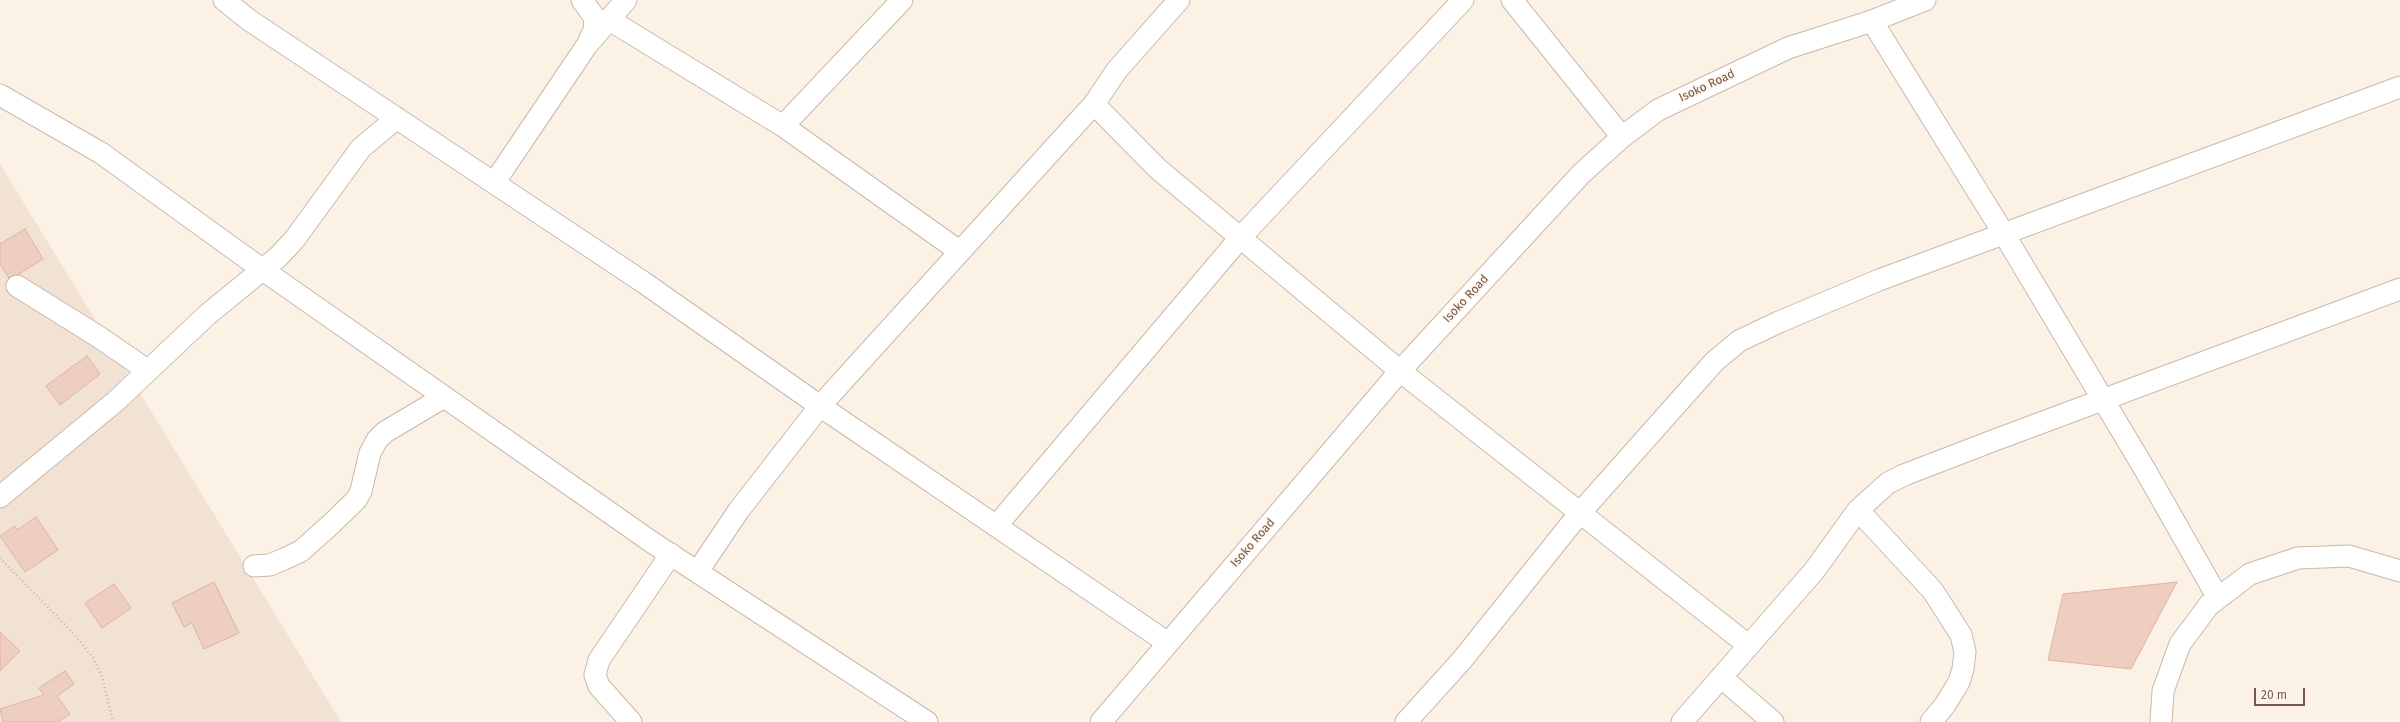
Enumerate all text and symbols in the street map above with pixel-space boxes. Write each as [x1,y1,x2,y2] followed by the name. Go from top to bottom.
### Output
[1677,67,1737,105] street label: Isoko Road
[1440,272,1492,326] street label: Isoko Road
[1228,516,1278,570] street label: Isoko Road
[2256,680,2307,706] scale bar
[2261,688,2287,702] text: 20 m

